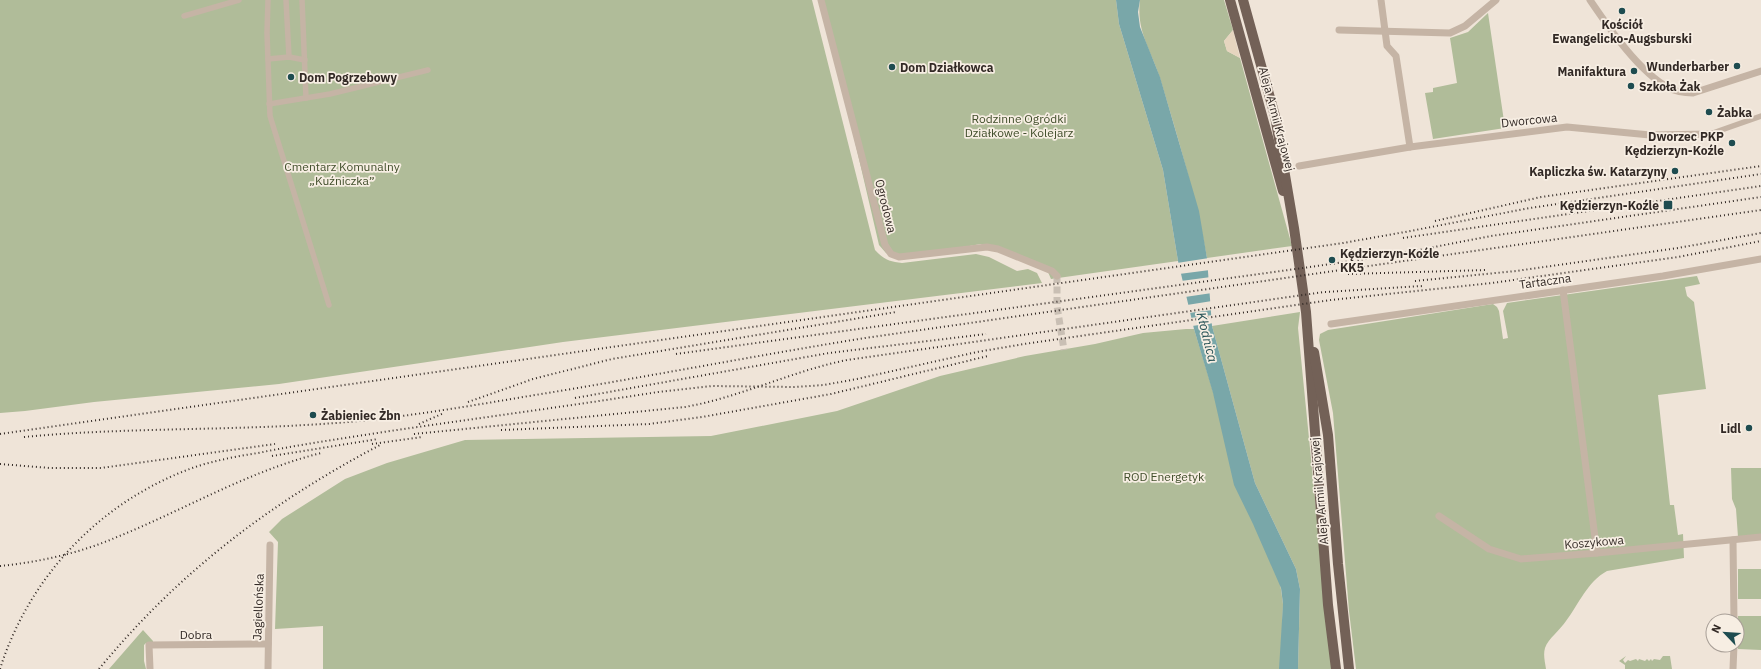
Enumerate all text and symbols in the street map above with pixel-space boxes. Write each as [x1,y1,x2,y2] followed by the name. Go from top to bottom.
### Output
[1617,6,1627,16] marker: Kościół Ewangelicko-Augsburski
[1552,17,1692,46] place label: Kościół Ewangelicko-Augsburski
[1646,59,1729,74] place label: Wunderbarber
[900,60,994,75] place label: Dom Działkowca
[1732,61,1742,71] marker: Wunderbarber
[887,62,897,72] marker: Dom Działkowca
[1558,64,1626,79] place label: Manifaktura
[1256,65,1298,173] street label: Aleja Armii Krajowej
[1629,66,1639,76] marker: Manifaktura
[299,70,397,85] place label: Dom Pogrzebowy
[286,72,296,82] marker: Dom Pogrzebowy
[1639,79,1701,94] place label: Szkoła Żak
[1626,81,1636,91] marker: Szkoła Żak
[1717,105,1752,120] place label: Żabka
[1704,107,1714,117] marker: Żabka
[1500,110,1558,130] street label: Dworcowa
[965,111,1074,140] park label: Rodzinne Ogródki Działkowe - Kolejarz
[1625,129,1724,158] place label: Dworzec PKP Kędzierzyn-Koźle
[1727,138,1737,148] marker: Dworzec PKP Kędzierzyn-Koźle
[284,159,400,188] park label: Cmentarz Komunalny „Kuźniczka”
[1529,164,1668,179] place label: Kapliczka św. Katarzyny
[1670,166,1680,176] marker: Kapliczka św. Katarzyny
[872,177,900,235] street label: Ogrodowa
[1560,198,1659,213] place label: Kędzierzyn-Koźle
[1662,199,1674,211] marker: Kędzierzyn-Koźle
[1340,246,1440,275] place label: Kędzierzyn-Koźle KK5
[1327,255,1337,265] marker: Kędzierzyn-Koźle KK5
[1518,270,1573,292] street label: Tartaczna
[1193,310,1221,364] water label: Kłodnica
[321,408,401,423] place label: Żabieniec Żbn
[308,410,318,420] marker: Żabieniec Żbn
[1720,421,1741,436] place label: Lidl
[1744,423,1754,433] marker: Lidl
[1307,437,1331,545] street label: Aleja Armii Krajowej
[1124,469,1205,484] park label: ROD Energetyk
[1564,532,1625,552] street label: Koszykowa
[249,573,267,641] street label: Jagiellońska
[1705,613,1745,653] north arrow
[1708,622,1724,635] text: N
[180,627,213,642] street label: Dobra

